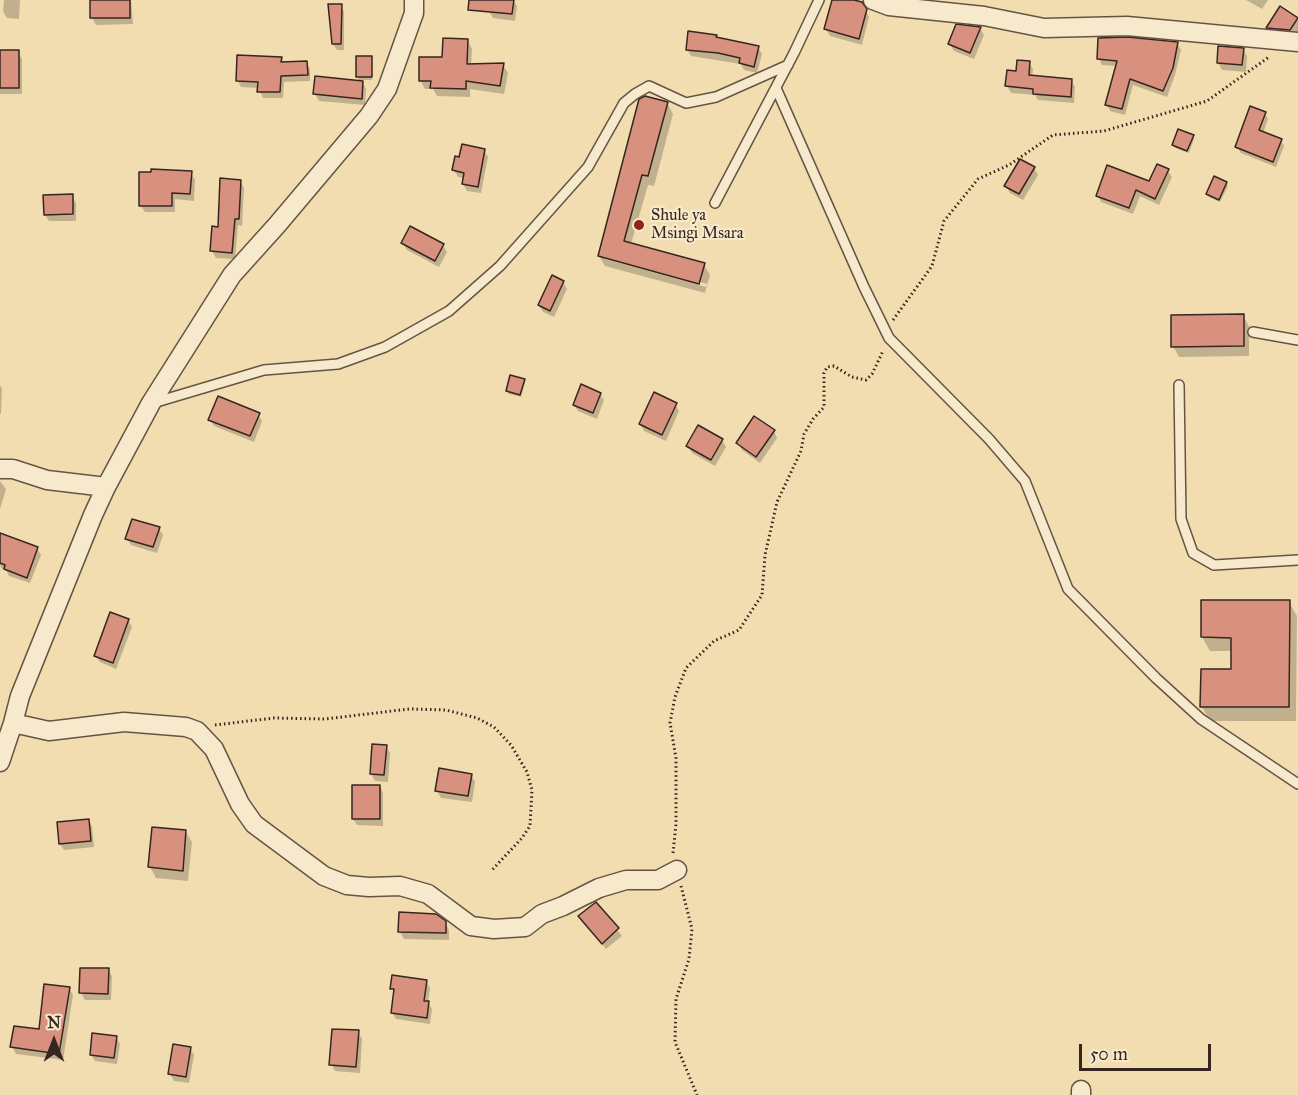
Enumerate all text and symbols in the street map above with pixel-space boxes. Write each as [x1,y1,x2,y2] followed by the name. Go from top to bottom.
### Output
[651,206,744,244] place label: Shule ya Msingi Msara
[632,218,646,232] marker: Shule ya Msingi Msara
[24,1011,84,1071] north arrow
[47,1013,61,1032] text: N
[1082,1032,1214,1070] scale bar
[1090,1043,1128,1065] text: 50 m

